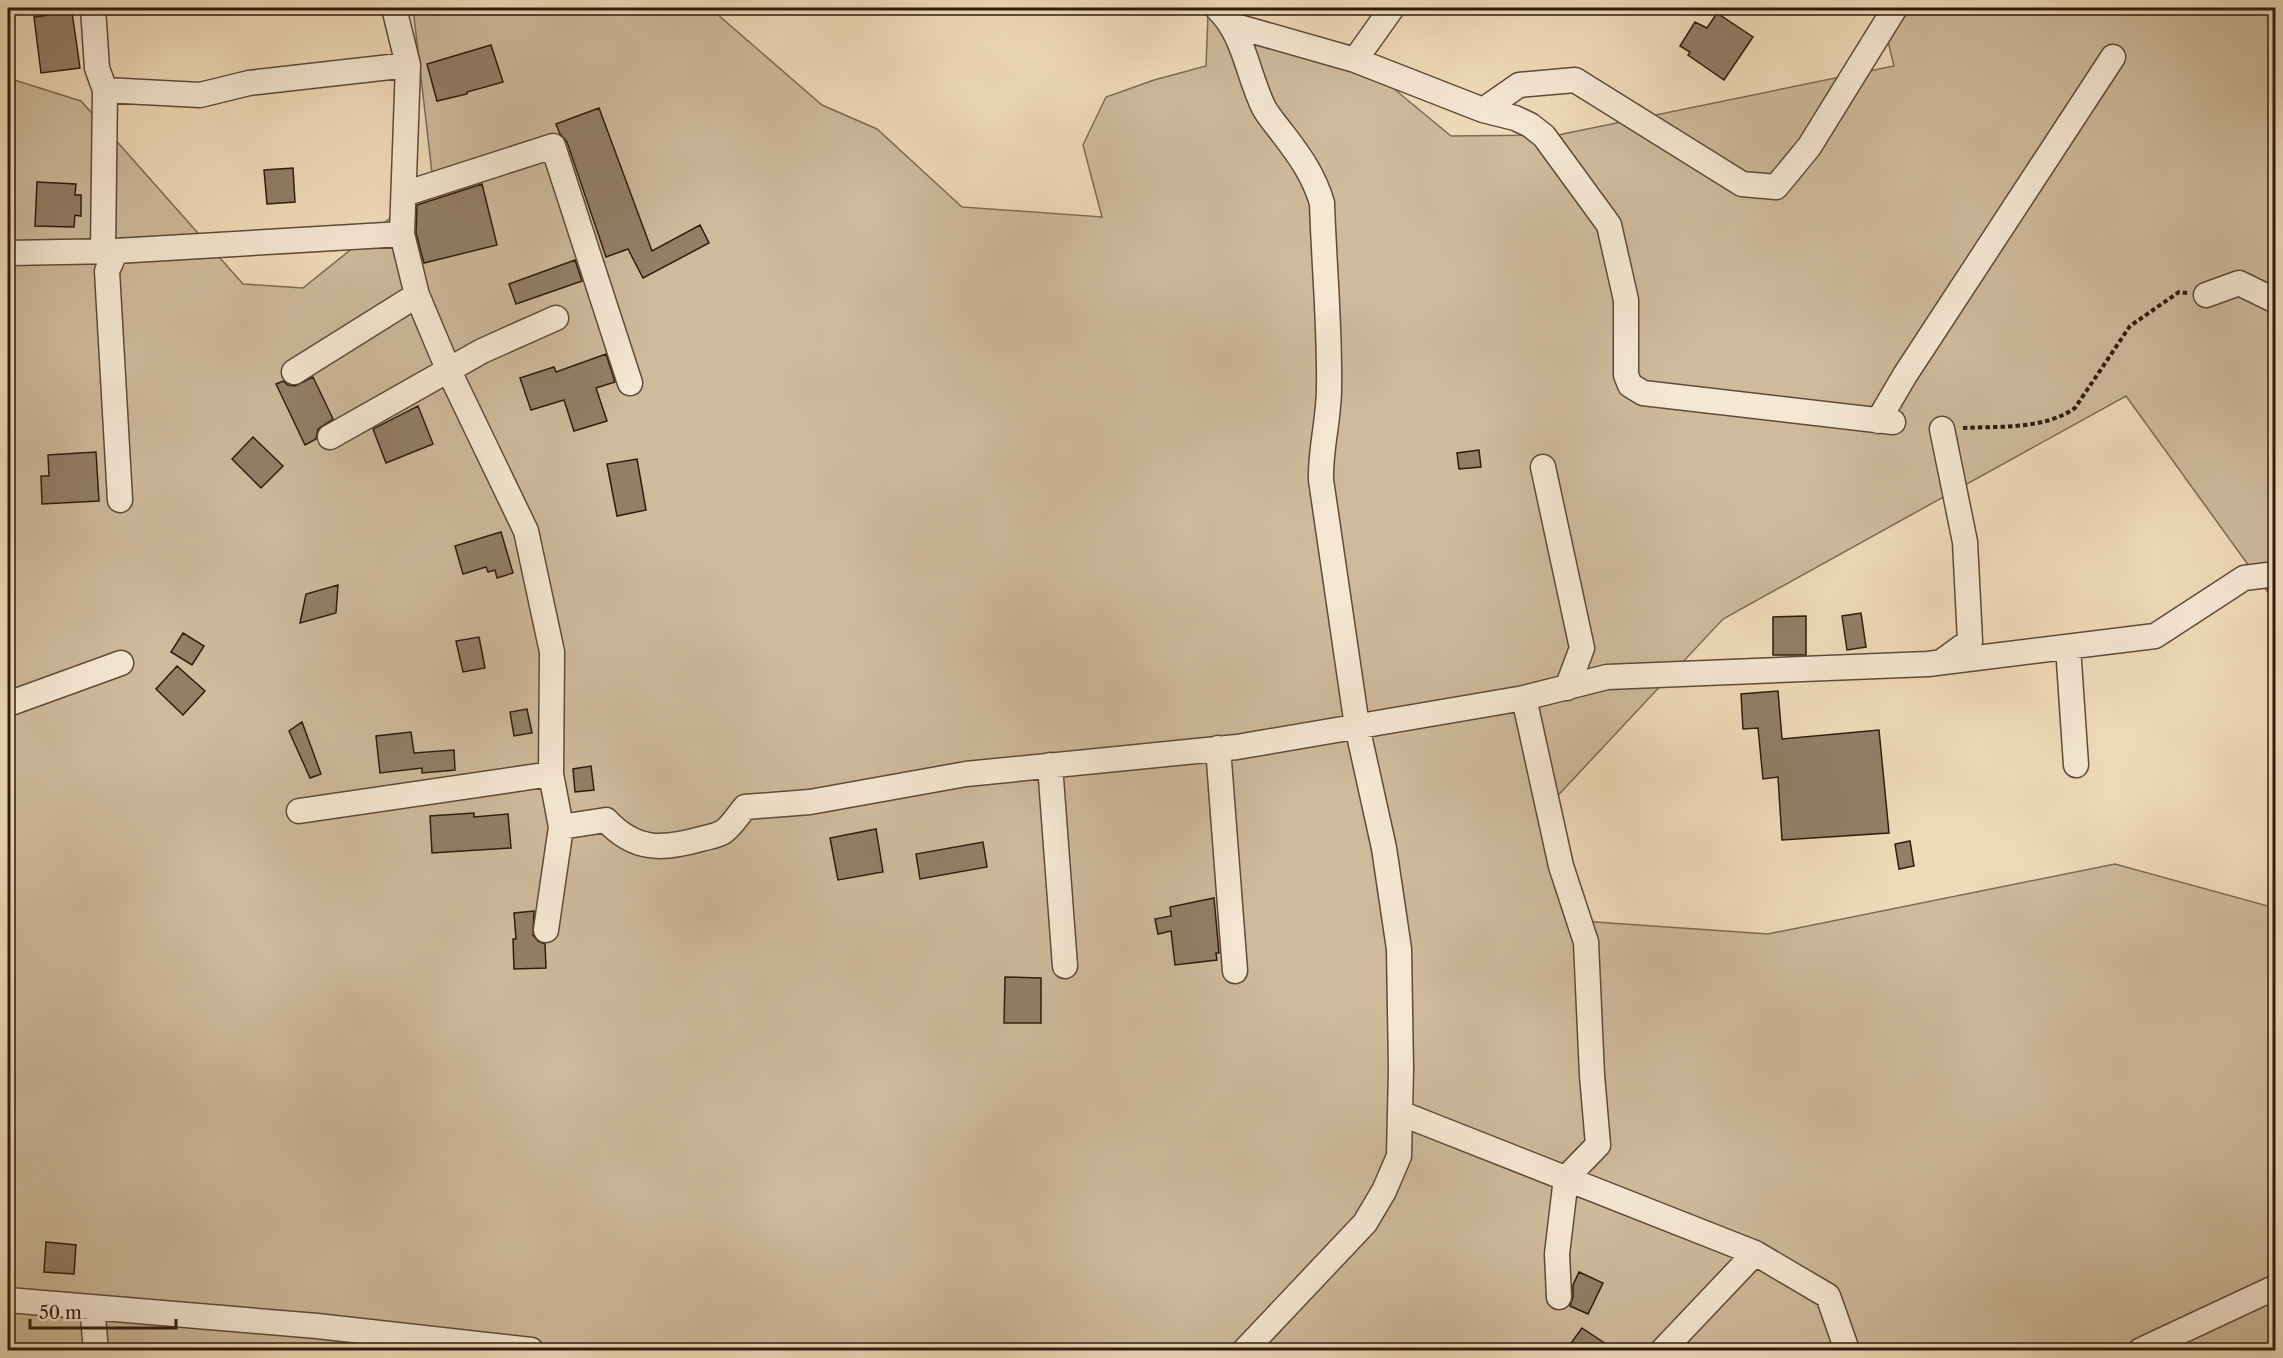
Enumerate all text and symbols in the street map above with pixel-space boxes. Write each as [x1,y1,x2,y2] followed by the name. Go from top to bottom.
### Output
[30,1292,176,1330] scale bar
[39,1302,82,1324] text: 50 m

